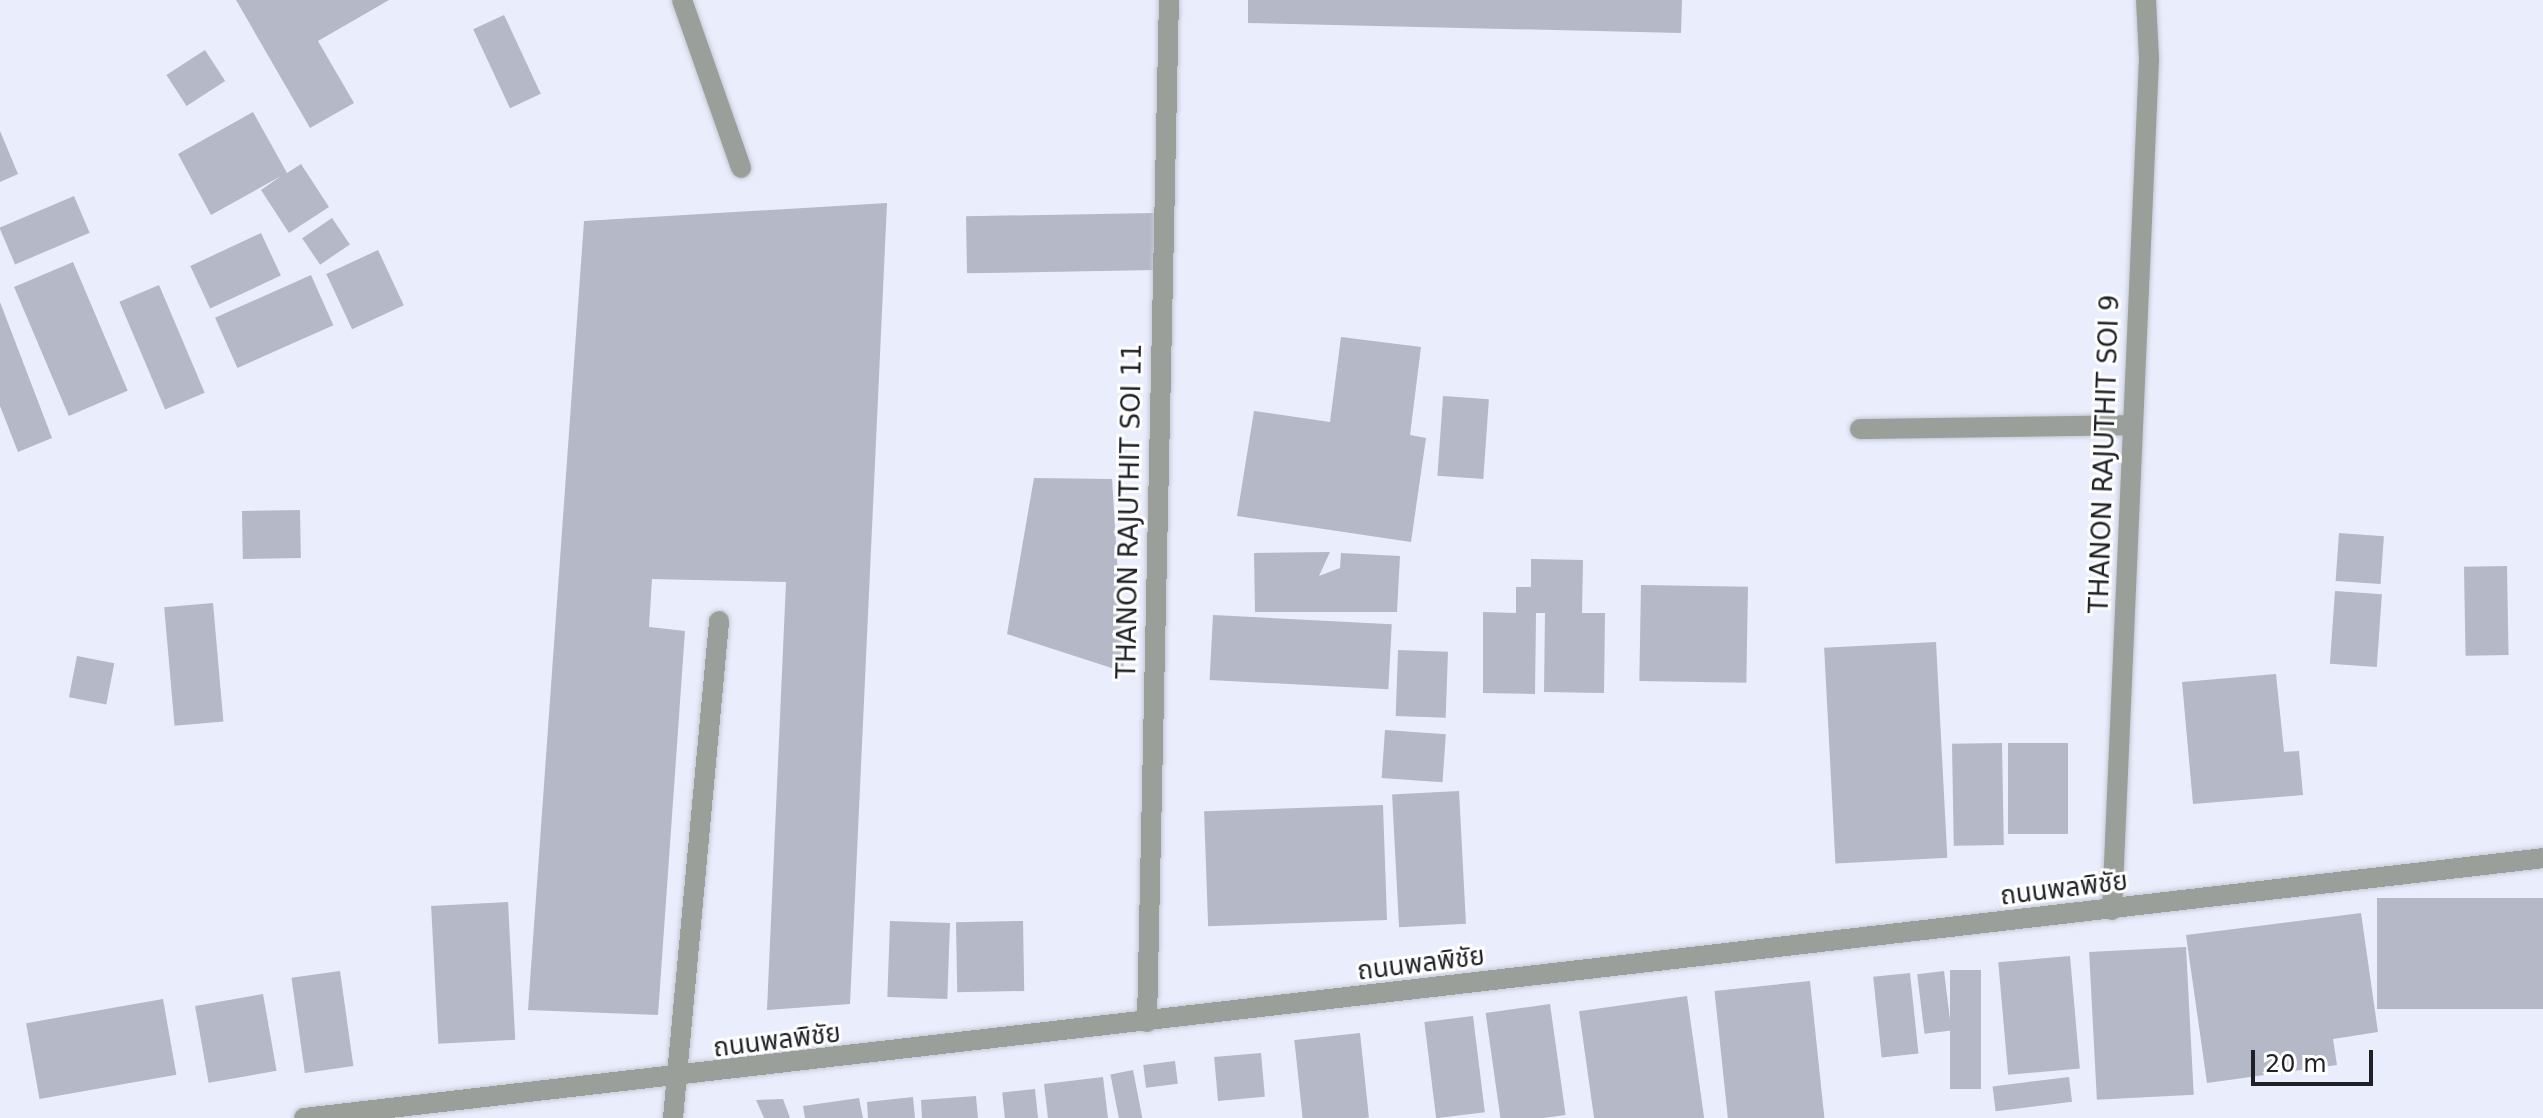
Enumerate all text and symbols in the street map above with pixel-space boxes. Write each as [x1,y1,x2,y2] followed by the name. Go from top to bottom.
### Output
[2084,294,2126,614] street label: THANON RAJUTHIT SOI 9
[1111,343,1149,679] street label: THANON RAJUTHIT SOI 11
[1998,866,2130,912] street label: ถนนพลพิชัย
[1355,941,1487,987] street label: ถนนพลพิชัย
[711,1018,843,1064] street label: ถนนพลพิชัย
[2255,1034,2377,1084] scale bar
[2265,1050,2327,1078] text: 20 m

